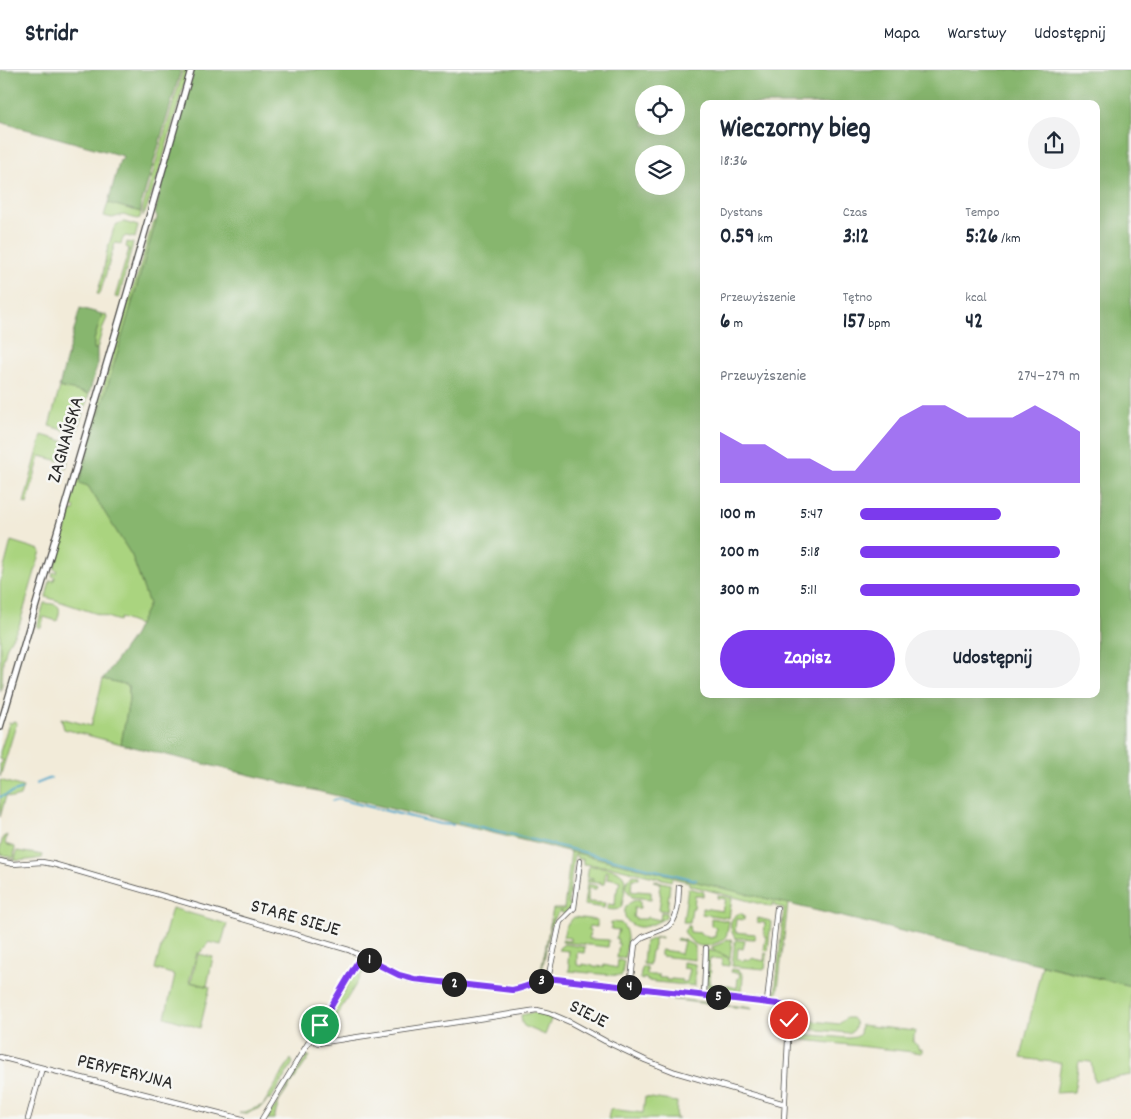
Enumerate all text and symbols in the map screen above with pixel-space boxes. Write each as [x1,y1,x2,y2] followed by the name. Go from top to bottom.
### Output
[25,18,78,52] text: Stridr
[884,22,920,47] text: Mapa
[948,22,1006,47] text: Warstwy
[1034,22,1106,47] text: Udostępnij
[635,85,685,195] map controls
[635,85,685,135] button: locate
[720,111,871,151] text: Wieczorny bieg
[1028,117,1080,169] button: share
[635,145,685,195] button: layers
[720,150,748,173] text: 18:36
[720,203,763,223] text: Dystans
[843,203,867,223] text: Czas
[965,203,999,223] text: Tempo
[720,223,754,253] text: 0.59
[843,223,869,253] text: 3:12
[965,223,998,253] text: 5:26
[754,229,773,249] text: km
[998,229,1021,249] text: /km
[720,288,796,308] text: Przewyższenie
[843,288,872,308] text: Tętno
[965,288,987,308] text: kcal
[720,308,730,338] text: 6
[843,308,865,338] text: 157
[965,308,983,338] text: 42
[730,314,743,334] text: m
[865,314,890,334] text: bpm
[720,365,806,388] text: Przewyższenie
[1017,365,1080,388] text: 274–279 m
[41,393,93,487] street label: ZAGNAŃSKA
[720,503,756,526] text: 100 m
[800,503,823,526] text: 5:47
[720,541,759,564] text: 200 m
[800,541,820,564] text: 5:18
[720,579,759,602] text: 300 m
[800,579,817,602] text: 5:11
[720,630,895,688] button: Zapisz
[905,630,1080,688] button: Udostępnij
[247,893,343,945] street label: STARE SIEJE
[356,948,382,972] pin: 1
[368,950,371,970] text: 1
[528,968,554,994] pin: 3
[538,971,545,991] text: 3
[442,972,466,996] pin: 2
[451,974,458,994] text: 2
[616,974,642,1000] pin: 4
[627,977,632,997] text: 4
[706,984,730,1010] pin: 5
[715,987,722,1007] text: 5
[564,993,612,1037] street label: SIEJE
[768,999,810,1041] pin
[299,1004,341,1046] pin
[775,1006,803,1034] icon: check
[306,1011,334,1039] icon: arrive
[74,1048,176,1098] street label: PERYFERYJNA

